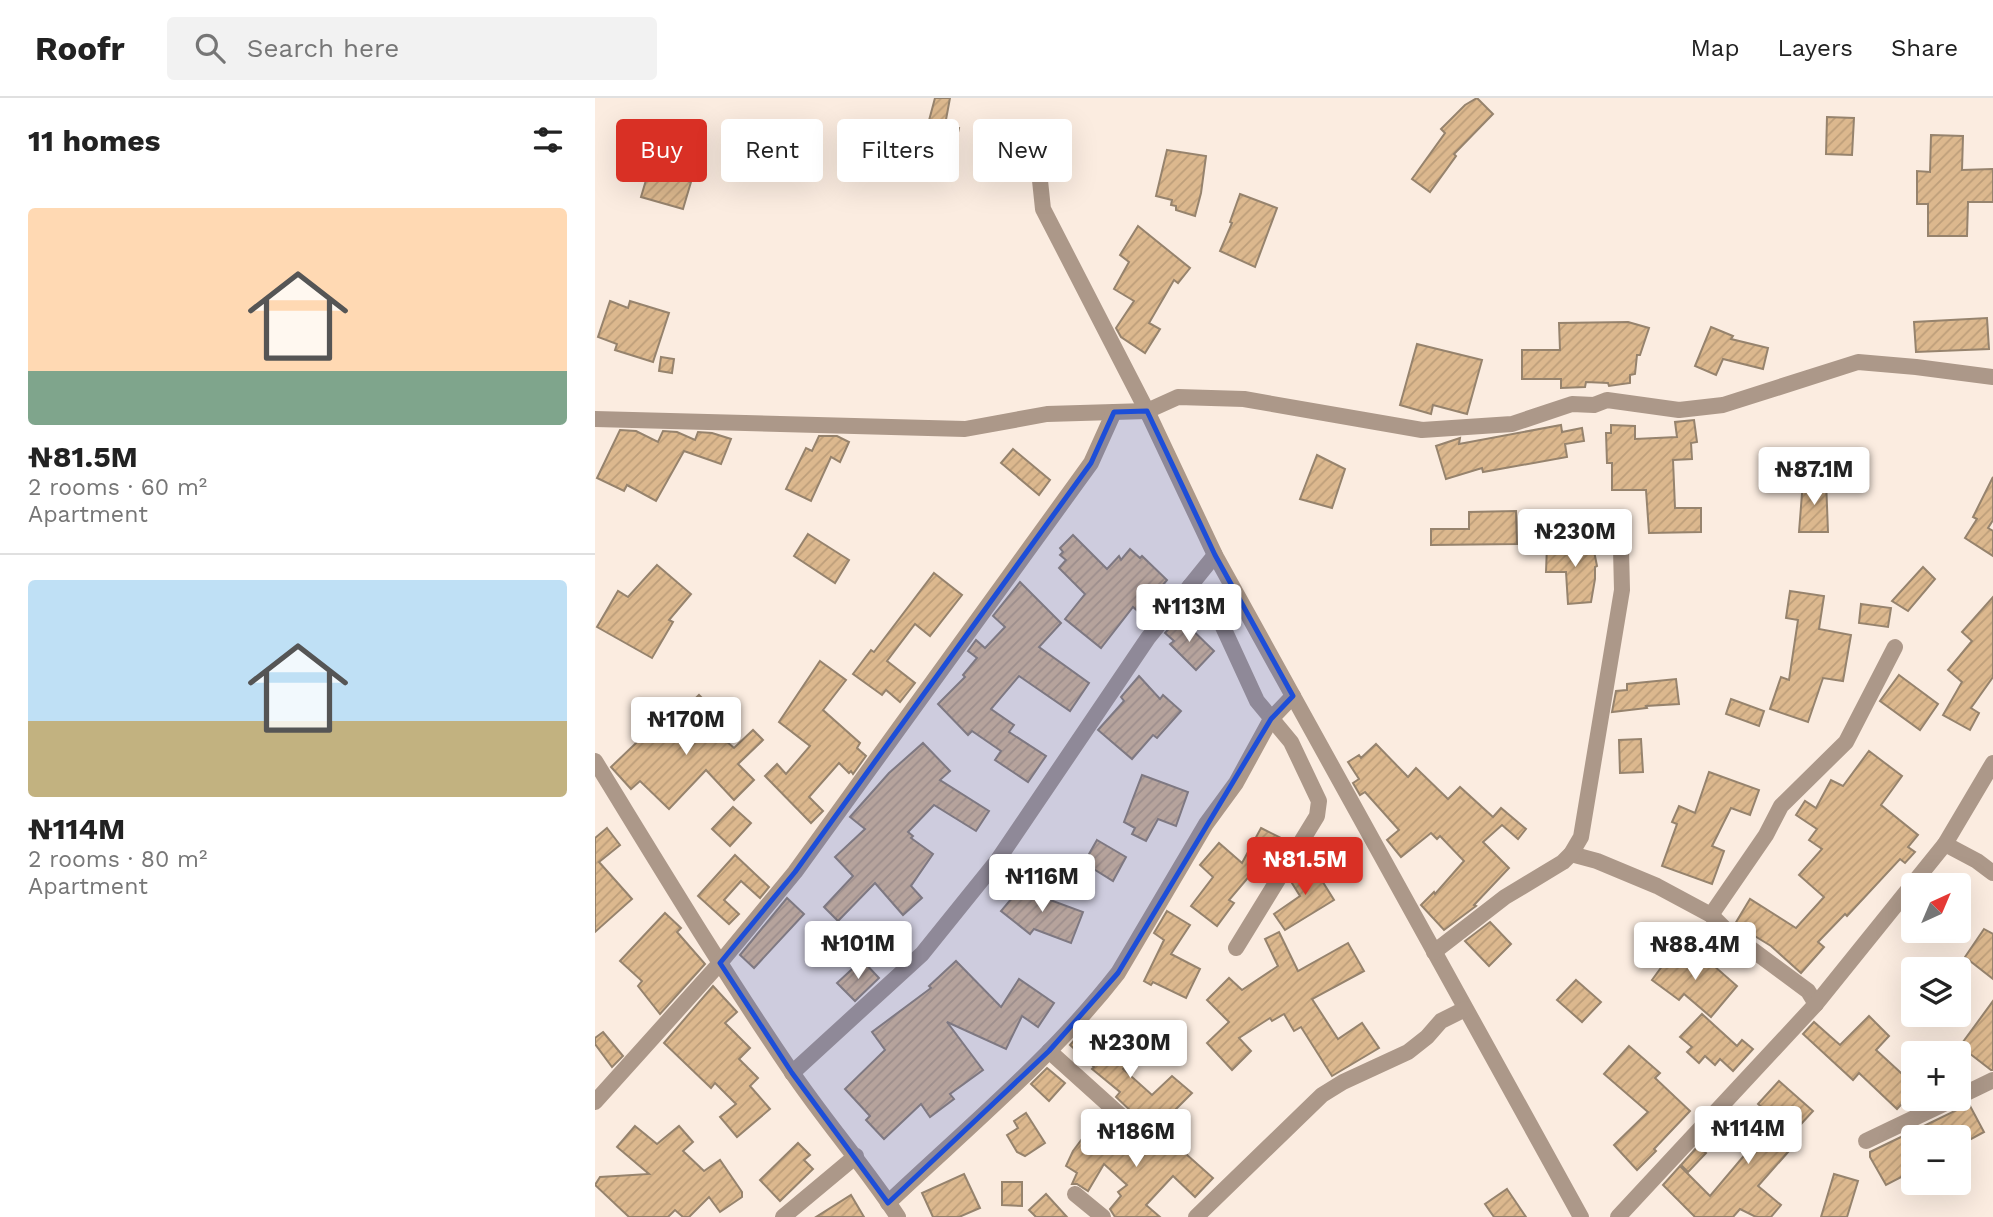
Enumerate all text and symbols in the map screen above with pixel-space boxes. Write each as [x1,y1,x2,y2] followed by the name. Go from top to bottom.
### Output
[167,17,657,80] search box
[35,29,125,68] text: Roofr
[191,29,229,67] icon: search
[247,33,399,63] text: Search here
[1691,34,1739,62] text: Map
[1777,34,1853,62] text: Layers
[1891,34,1958,62] text: Share
[616,119,707,182] chip: Buy
[721,119,823,182] chip: Rent
[837,119,959,182] chip: Filters
[973,119,1072,182] chip: New
[529,121,567,159] icon: filters
[28,123,161,158] text: 11 homes
[235,253,361,379] icon: home
[28,439,138,474] text: ₦81.5M
[1757,448,1871,507] pin: ₦87.1M
[1775,456,1854,483] text: ₦87.1M
[28,474,207,501] text: 2 rooms · 60 m²
[28,501,148,528] text: Apartment
[1526,510,1624,569] pin: ₦230M
[1534,518,1616,545] text: ₦230M
[1140,584,1238,644] pin: ₦113M
[1152,593,1226,620] text: ₦113M
[235,625,361,751] icon: home
[637,698,735,757] pin: ₦170M
[647,706,725,733] text: ₦170M
[28,811,125,846] text: ₦114M
[1248,838,1362,897] pin: ₦81.5M
[28,846,207,873] text: 2 rooms · 80 m²
[1263,846,1347,873] text: ₦81.5M
[993,854,1091,914] pin: ₦116M
[1005,863,1079,890] text: ₦116M
[28,873,148,900] text: Apartment
[1901,873,1971,943] north arrow
[1901,873,1971,1195] map controls
[809,922,907,981] pin: ₦101M
[1638,922,1752,982] pin: ₦88.4M
[821,930,895,957] text: ₦101M
[1650,931,1740,958] text: ₦88.4M
[1901,957,1971,1027] button: layers
[1081,1020,1179,1080] pin: ₦230M
[1089,1029,1171,1056] text: ₦230M
[1901,1041,1971,1111] button: +
[1699,1107,1797,1166] pin: ₦114M
[1087,1110,1185,1169] pin: ₦186M
[1711,1115,1785,1142] text: ₦114M
[1097,1118,1175,1145] text: ₦186M
[1901,1125,1971,1195] button: −

